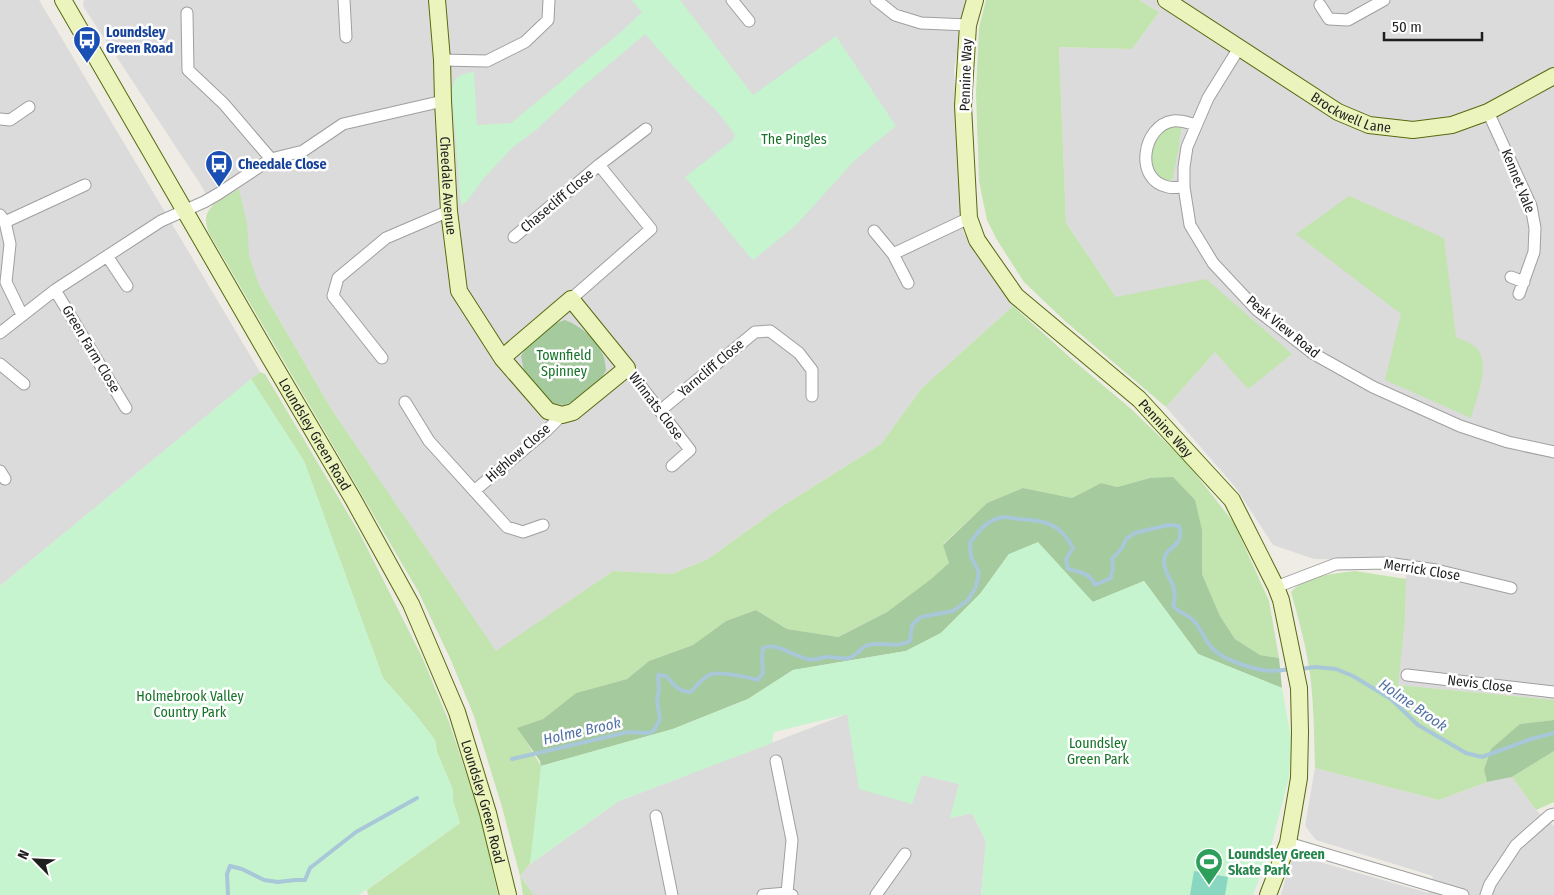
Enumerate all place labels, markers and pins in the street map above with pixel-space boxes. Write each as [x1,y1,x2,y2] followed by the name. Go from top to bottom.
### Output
[106,24,173,57] place label: Loundsley Green Road
[72,25,102,64] bus stop icon: Loundsley Green Road
[204,149,234,188] bus stop icon: Cheedale Close
[238,156,327,173] place label: Cheedale Close
[1228,846,1325,879] place label: Loundsley Green Skate Park
[1194,847,1224,886] sports icon: Loundsley Green Skate Park

